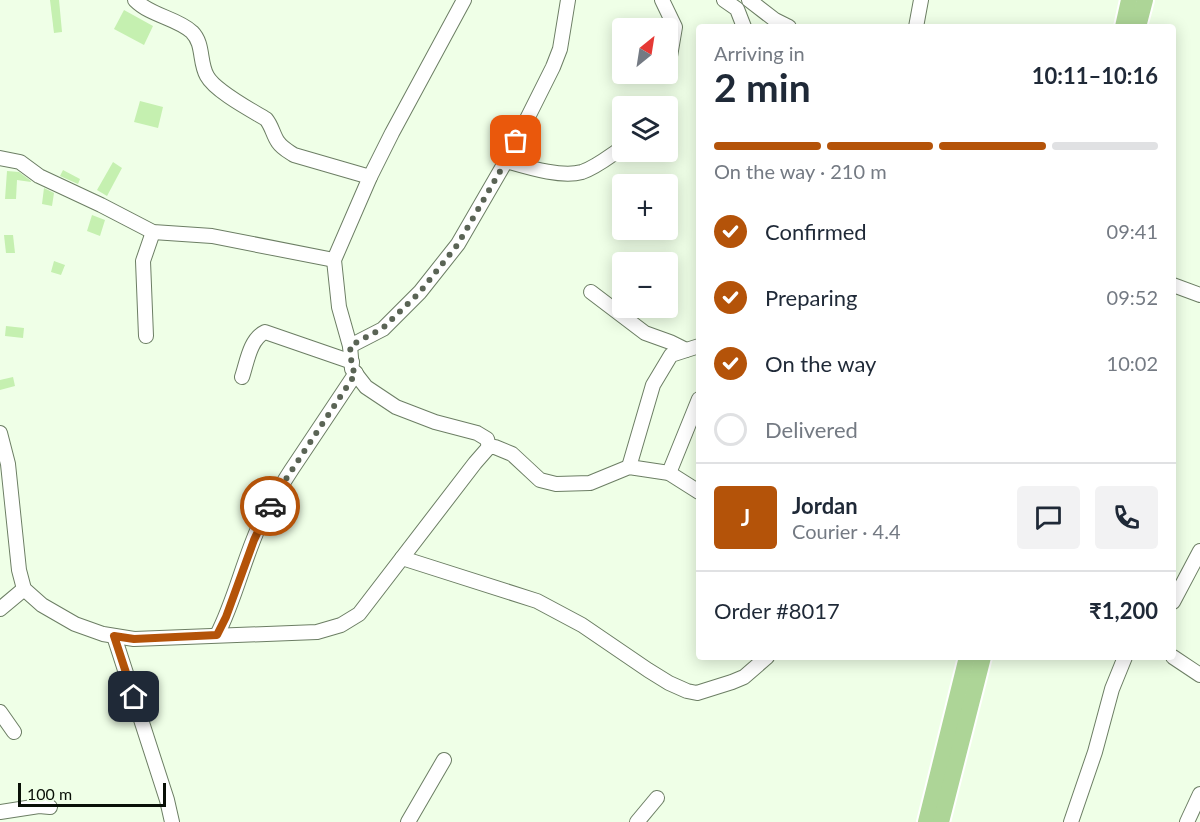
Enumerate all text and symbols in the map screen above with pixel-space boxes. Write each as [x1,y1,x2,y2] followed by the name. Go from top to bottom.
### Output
[612,18,678,84] north arrow
[612,18,678,318] map controls
[714,41,805,65] text: Arriving in
[1032,62,1158,89] text: 10:11–10:16
[714,64,811,110] text: 2 min
[612,96,678,162] button: layers
[490,115,541,166] pin
[499,124,532,157] icon: bag
[714,159,887,183] text: On the way · 210 m
[612,174,678,240] button: +
[714,215,747,248] icon: check
[765,218,867,245] text: Confirmed
[1107,219,1158,243] text: 09:41
[612,252,678,318] button: −
[714,281,747,314] icon: check
[765,284,857,311] text: Preparing
[1107,285,1158,309] text: 09:52
[714,347,747,380] icon: check
[765,350,876,377] text: On the way
[1107,351,1158,375] text: 10:02
[765,416,858,443] text: Delivered
[240,476,300,536] courier
[1017,486,1080,549] button: chat
[1095,486,1158,549] button: phone
[254,490,287,523] icon: car
[792,492,858,519] text: Jordan
[741,504,750,531] text: J
[792,519,901,543] text: Courier · 4.4
[714,597,840,624] text: Order #8017
[1089,597,1158,624] text: ₹1,200
[108,671,159,722] pin
[117,680,150,713] icon: home
[18,780,166,808] scale bar
[27,784,72,803] text: 100 m

